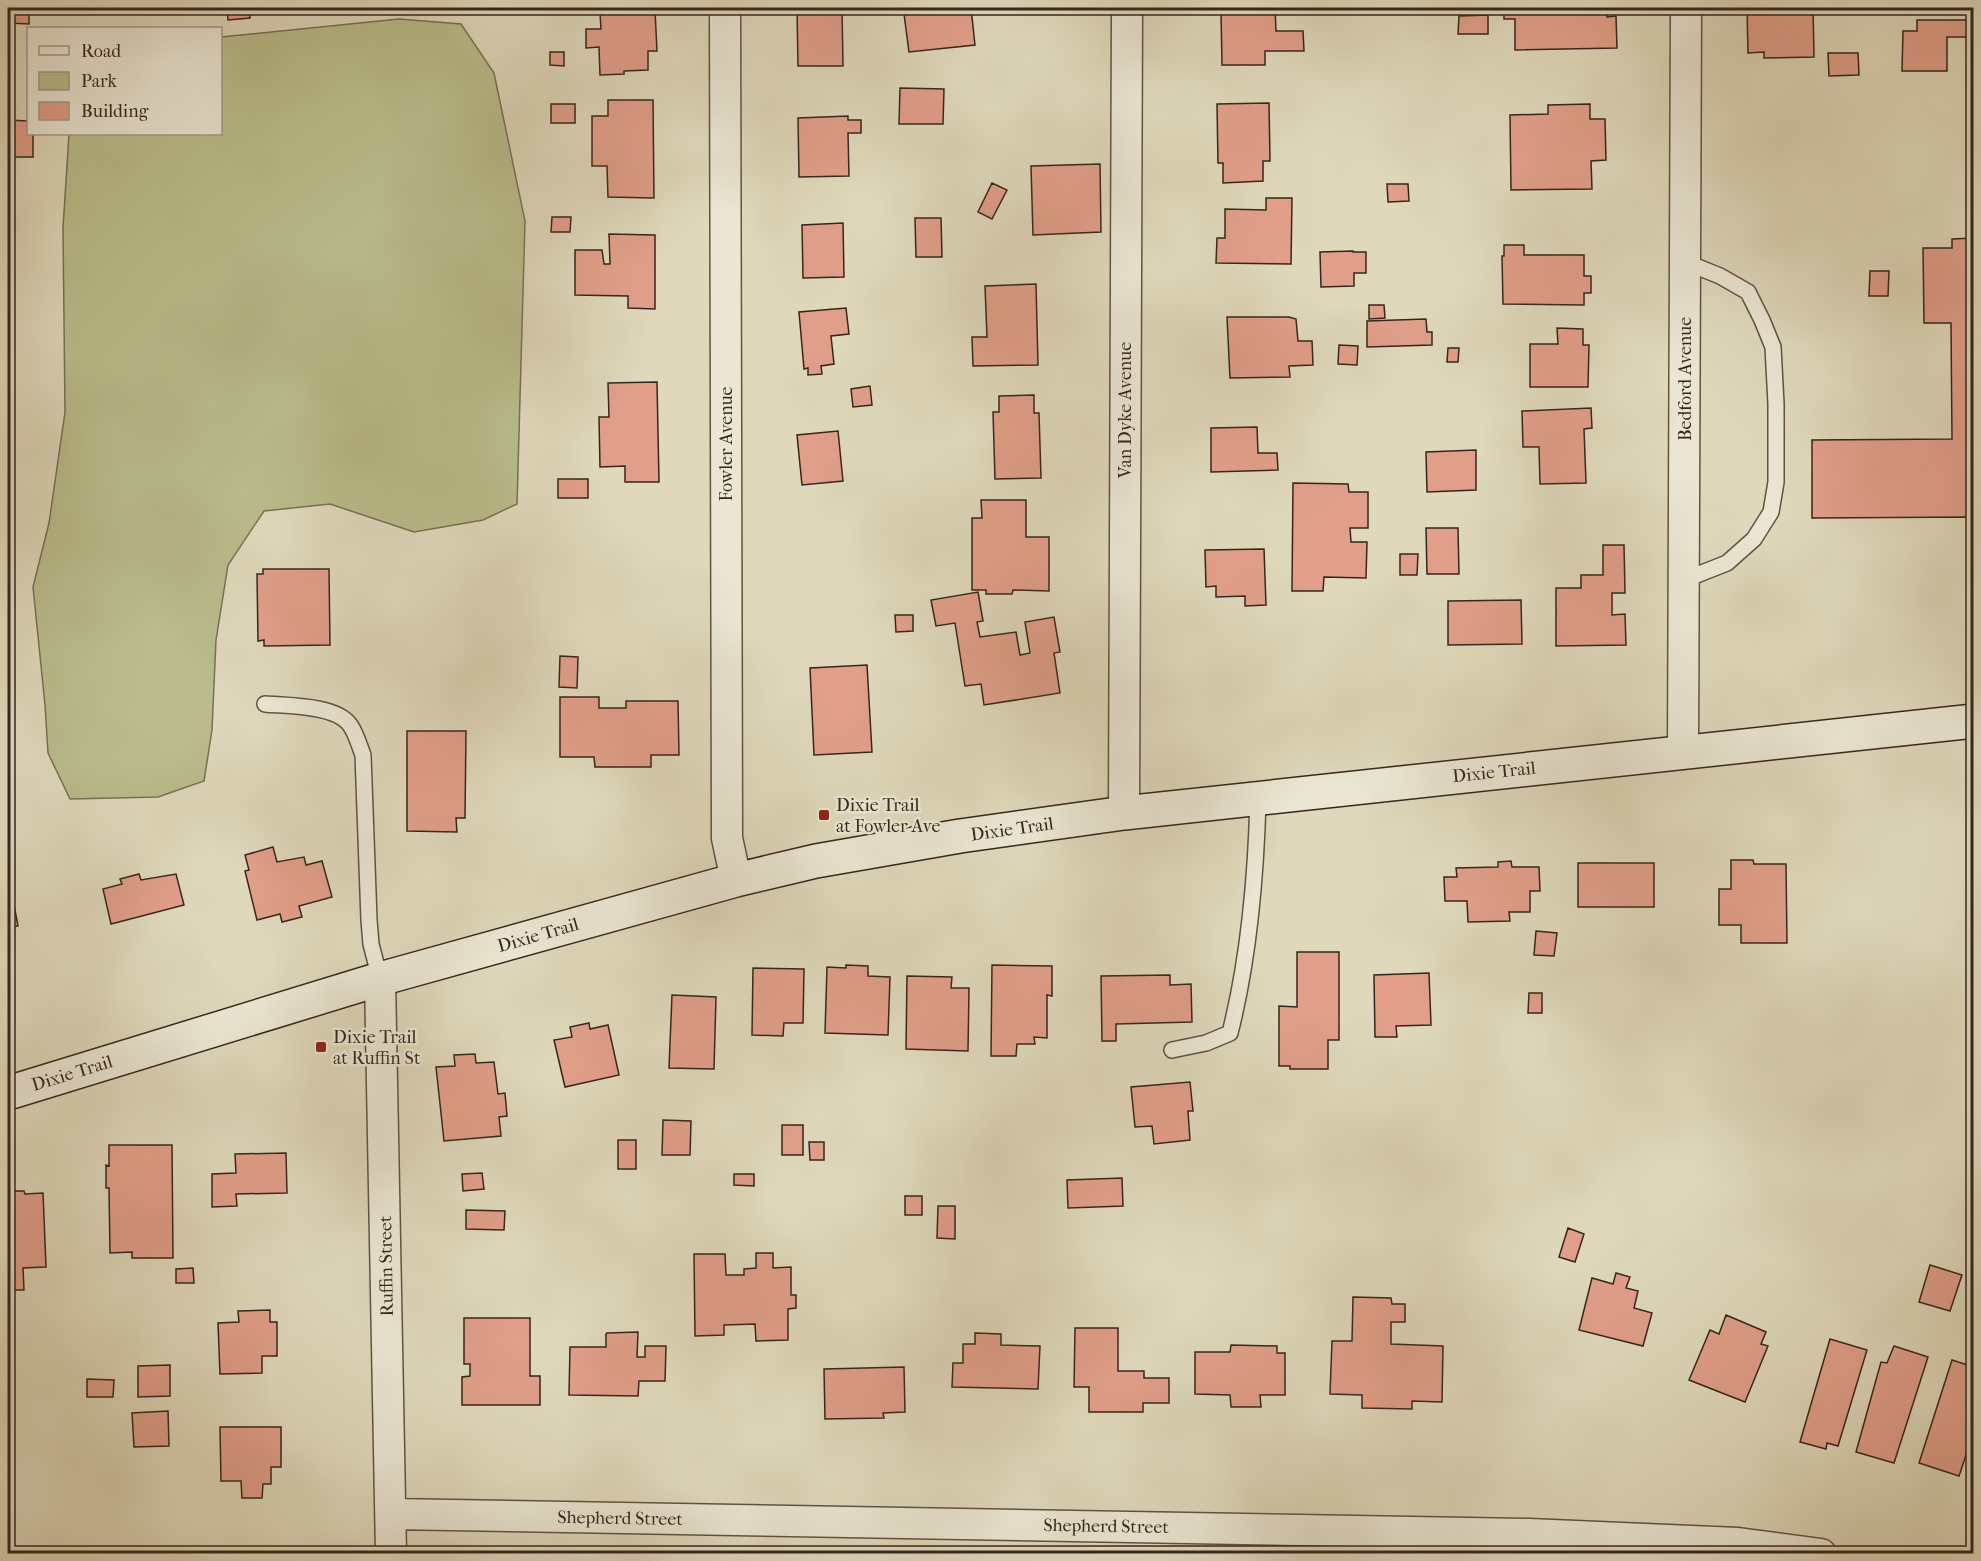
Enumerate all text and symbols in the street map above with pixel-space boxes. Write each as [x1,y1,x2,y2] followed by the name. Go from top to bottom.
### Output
[27,27,222,135] legend
[81,41,121,62] text: Road
[81,71,118,92] text: Park
[81,101,149,122] text: Building
[1675,317,1696,441] street label: Bedford Avenue
[1115,342,1136,479] street label: Van Dyke Avenue
[716,386,737,501] street label: Fowler Avenue
[1451,758,1537,787] street label: Dixie Trail
[836,795,940,837] place label: Dixie Trail at Fowler Ave
[817,808,831,822] marker: Dixie Trail at Fowler Ave
[969,813,1055,846] street label: Dixie Trail
[495,914,581,957] street label: Dixie Trail
[333,1027,421,1069] place label: Dixie Trail at Ruffin St
[314,1040,328,1054] marker: Dixie Trail at Ruffin St
[29,1051,115,1096] street label: Dixie Trail
[375,1215,398,1316] street label: Ruffin Street
[557,1507,683,1530] street label: Shepherd Street
[1043,1515,1169,1538] street label: Shepherd Street

